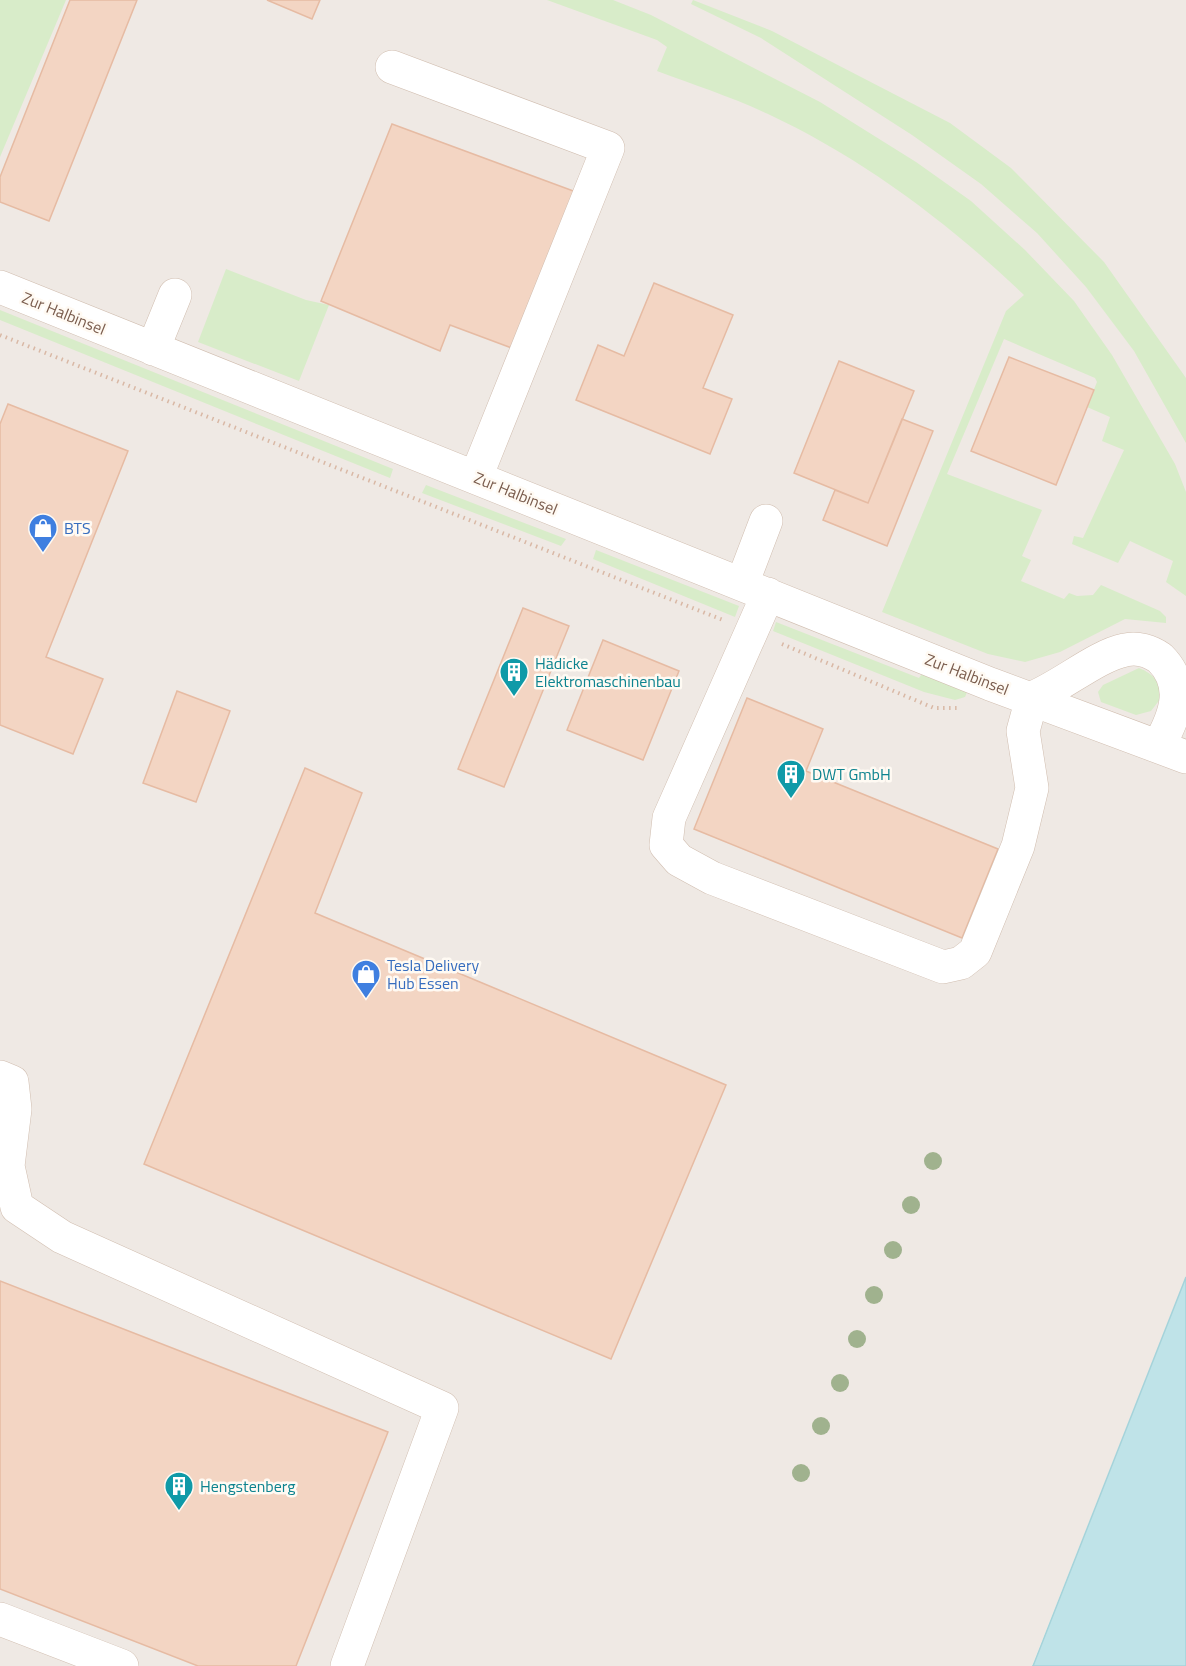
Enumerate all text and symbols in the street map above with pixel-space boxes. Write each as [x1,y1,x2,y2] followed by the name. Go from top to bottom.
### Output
[19,285,109,341] street label: Zur Halbinsel
[471,465,561,521] street label: Zur Halbinsel
[27,512,59,554] shop icon: BTS
[64,516,91,540] place label: BTS
[922,647,1012,701] street label: Zur Halbinsel
[535,651,681,693] place label: Hädicke Elektromaschinenbau
[498,656,530,698] building icon: Hädicke Elektromaschinenbau
[775,758,807,800] building icon: DWT GmbH
[812,762,891,786] place label: DWT GmbH
[387,953,479,995] place label: Tesla Delivery Hub Essen
[350,958,382,1000] shop icon: Tesla Delivery Hub Essen
[163,1470,195,1512] building icon: Hengstenberg
[200,1474,296,1498] place label: Hengstenberg

